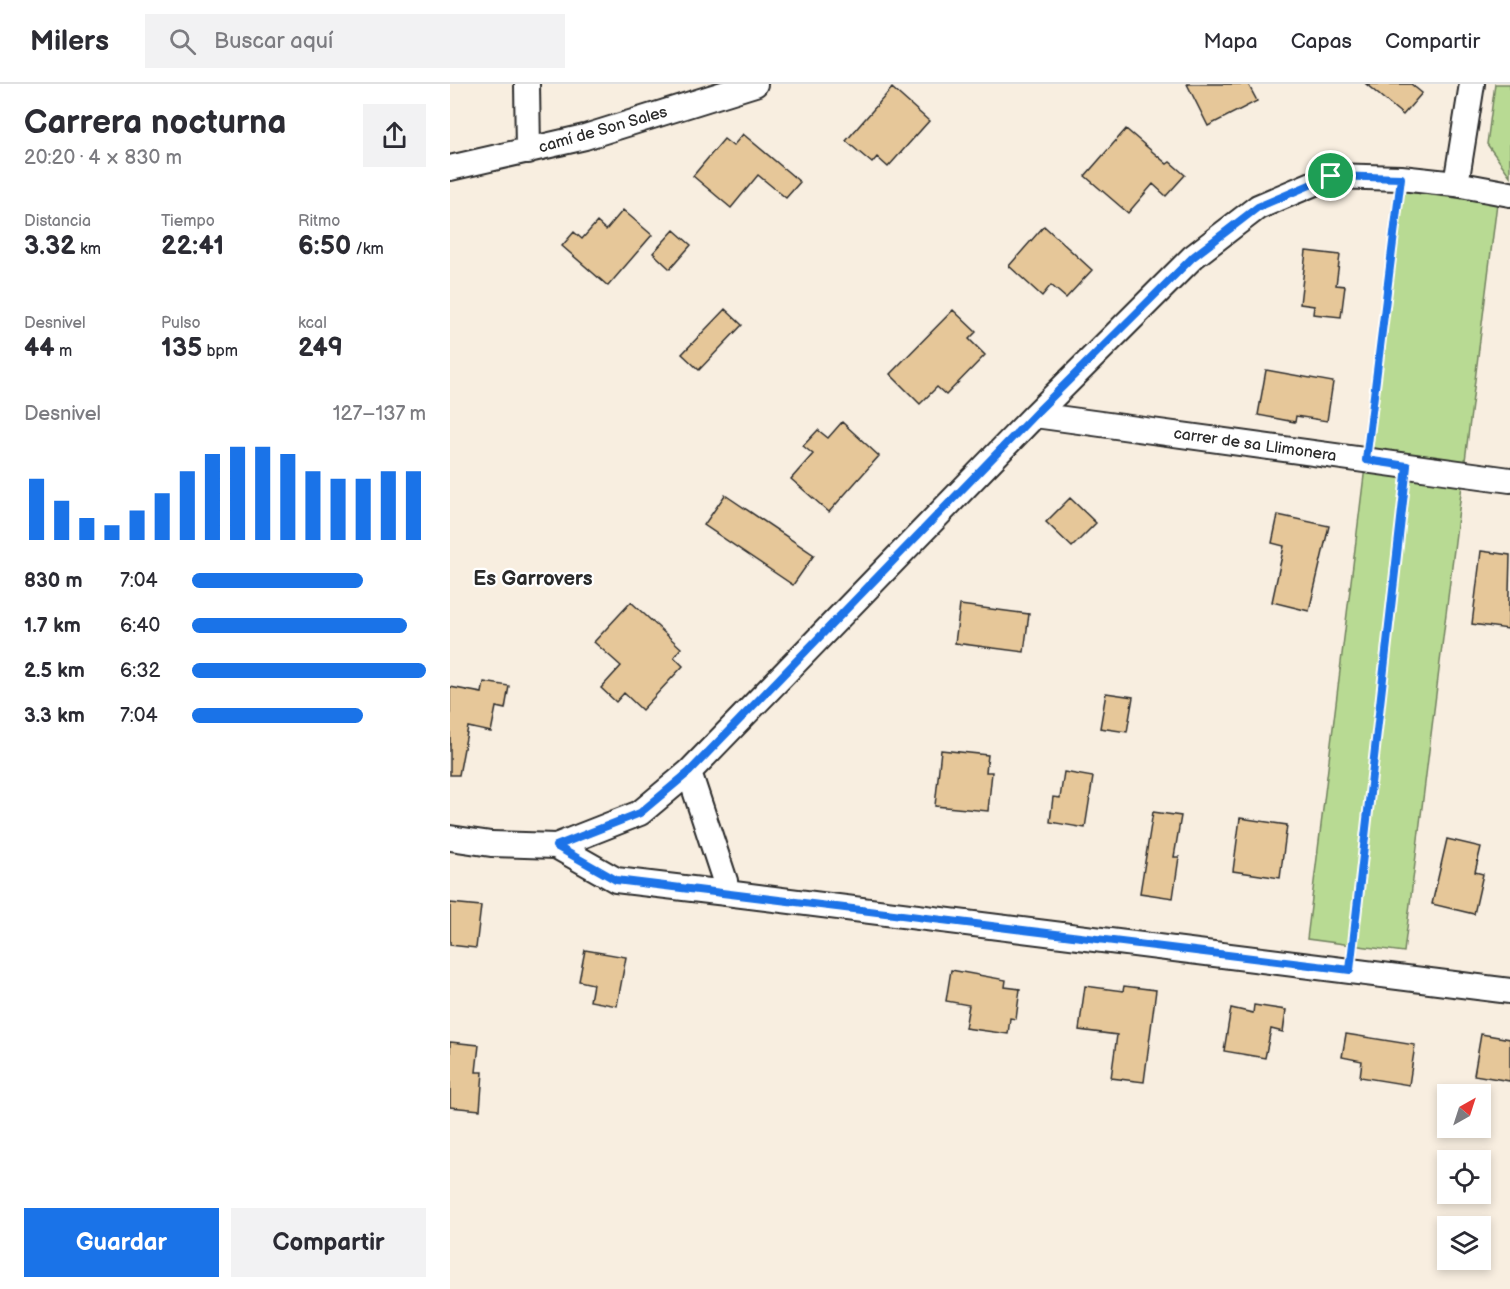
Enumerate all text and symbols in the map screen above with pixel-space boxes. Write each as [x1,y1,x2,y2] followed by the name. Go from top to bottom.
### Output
[145,14,565,68] search box
[30,25,109,58] text: Milers
[166,25,199,58] icon: search
[214,28,333,55] text: Buscar aquí
[1204,29,1258,54] text: Mapa
[1291,29,1352,54] text: Capas
[1385,29,1480,54] text: Compartir
[24,103,286,143] text: Carrera nocturna
[536,103,670,157] street label: camí de Son Sales
[363,104,426,167] button: share
[24,146,182,170] text: 20:20 · 4 × 830 m
[1305,150,1356,201] pin
[1314,159,1347,192] icon: arrive
[24,212,91,231] text: Distancia
[161,212,215,231] text: Tiempo
[298,212,340,231] text: Ritmo
[24,231,76,262] text: 3.32
[161,231,224,262] text: 22:41
[298,231,351,262] text: 6:50
[76,240,101,259] text: km
[351,240,384,259] text: /km
[24,314,86,333] text: Desnivel
[161,314,201,333] text: Pulso
[298,314,327,333] text: kcal
[24,333,55,364] text: 44
[161,333,202,364] text: 135
[298,333,343,364] text: 249
[55,342,72,361] text: m
[202,342,238,361] text: bpm
[24,402,101,426] text: Desnivel
[333,402,426,426] text: 127–137 m
[1172,424,1338,466] street label: carrer de sa Llimonera
[473,567,593,591] district label: Es Garrovers
[24,569,83,593] text: 830 m
[120,569,158,593] text: 7:04
[24,614,81,638] text: 1.7 km
[120,614,160,638] text: 6:40
[24,659,85,683] text: 2.5 km
[120,659,160,683] text: 6:32
[24,704,85,728] text: 3.3 km
[120,704,158,728] text: 7:04
[1437,1084,1491,1138] north arrow
[1437,1084,1491,1270] map controls
[1437,1150,1491,1204] button: locate
[24,1208,219,1277] button: Guardar
[231,1208,426,1277] button: Compartir
[1437,1216,1491,1270] button: layers

